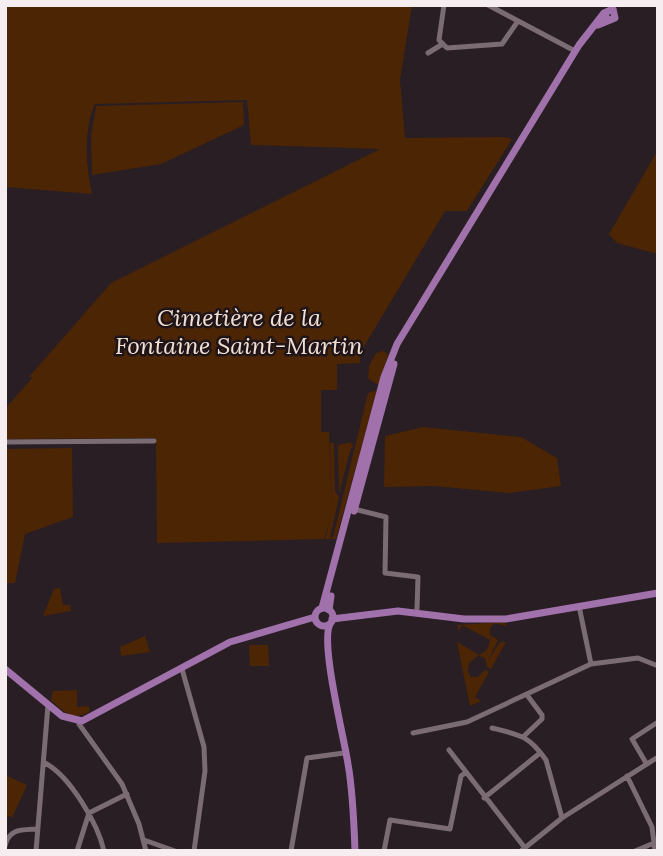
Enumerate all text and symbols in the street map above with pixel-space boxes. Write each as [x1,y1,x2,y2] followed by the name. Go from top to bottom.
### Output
[115,302,363,361] park label: Cimetière de la Fontaine Saint-Martin

